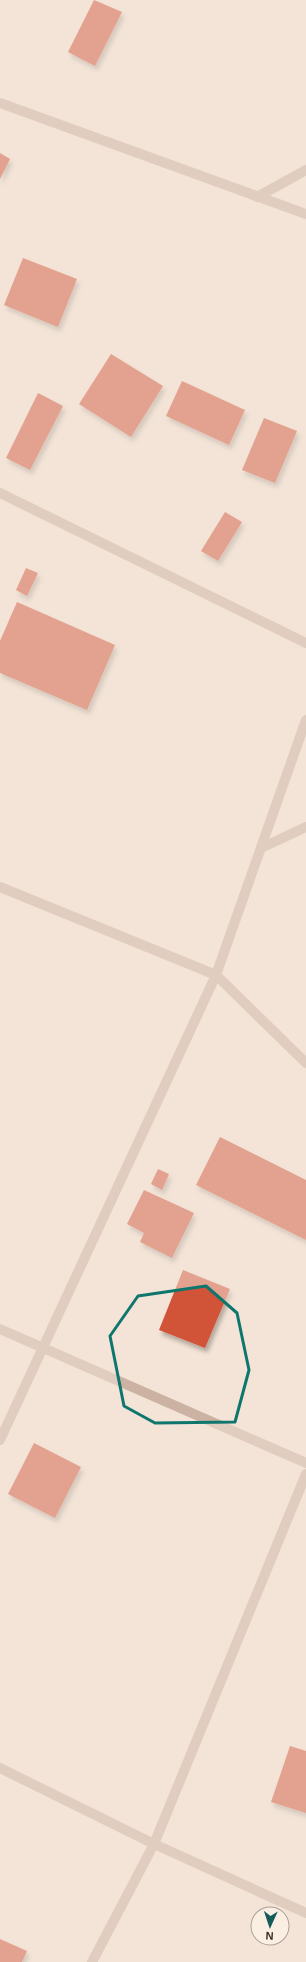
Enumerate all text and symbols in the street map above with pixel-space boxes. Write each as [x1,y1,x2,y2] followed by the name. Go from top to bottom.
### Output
[250,1906,290,1946] north arrow
[265,1930,274,1942] text: N

